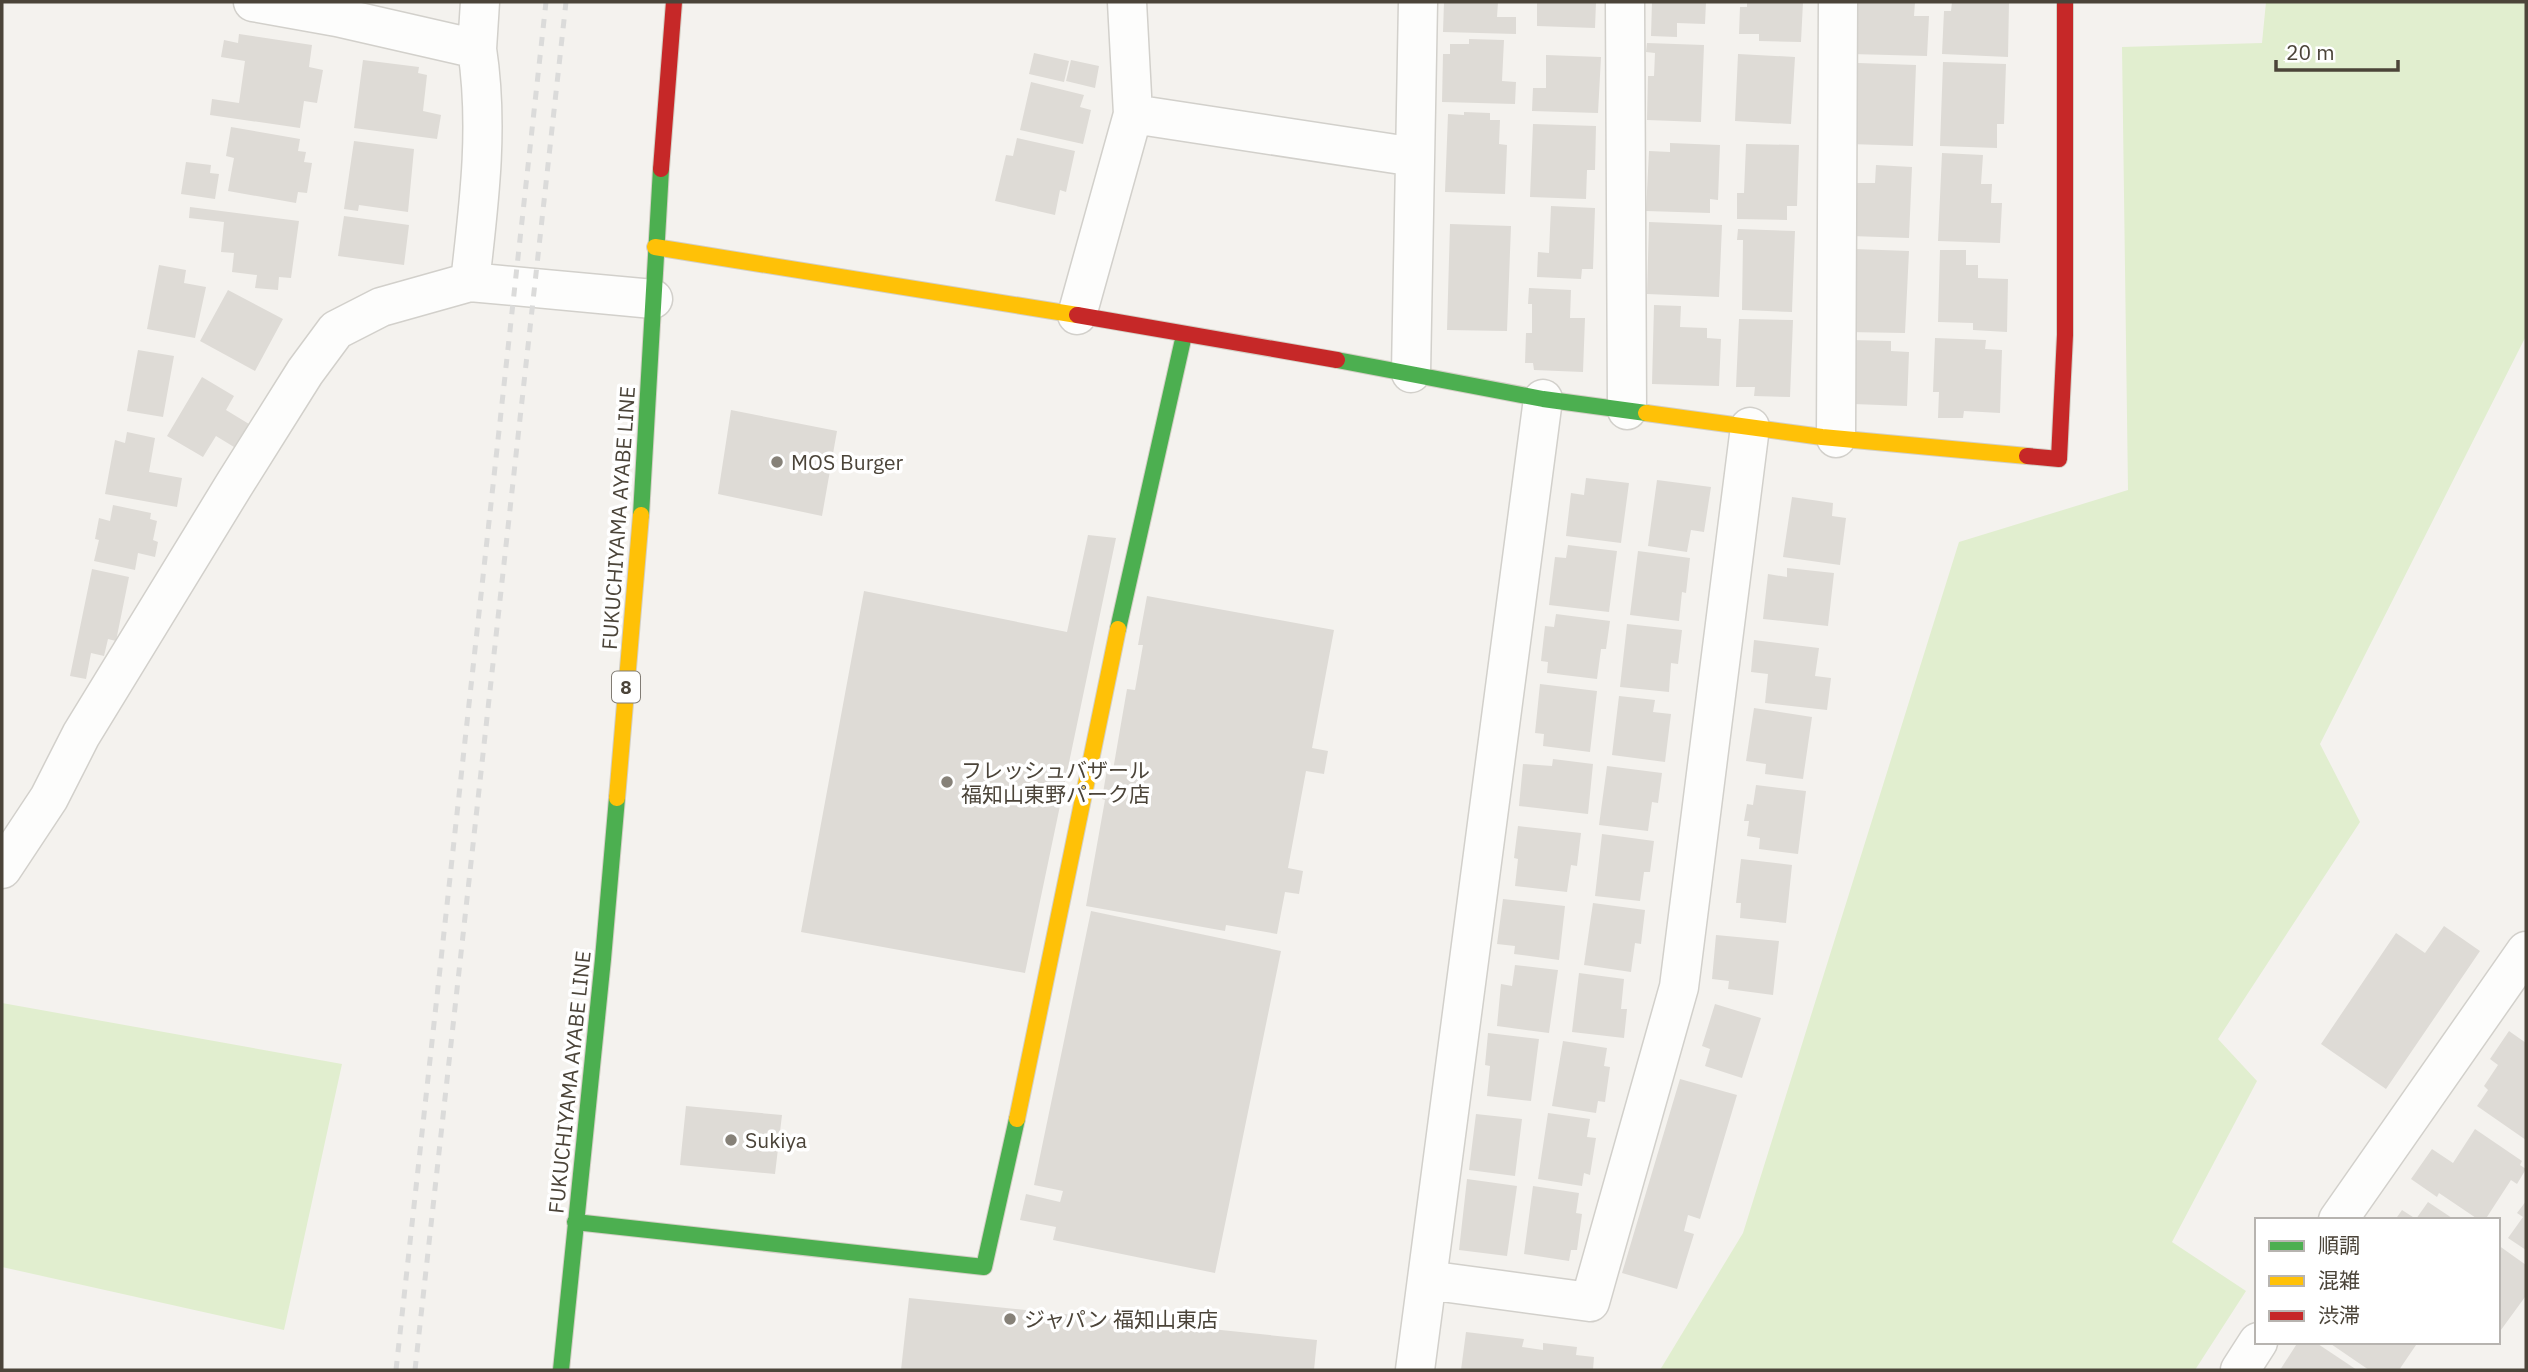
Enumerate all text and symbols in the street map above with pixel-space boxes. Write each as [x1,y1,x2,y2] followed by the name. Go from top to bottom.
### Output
[2276,28,2398,72] scale bar
[2286,38,2335,66] text: 20 m
[595,385,641,651] street label: FUKUCHIYAMA AYABE LINE
[791,448,903,476] place label: MOS Burger
[769,454,785,470] marker: MOS Burger
[612,672,640,702] road number: 8
[961,756,1150,808] place label: フレッシュバザール 福知山東野パーク店
[939,774,955,790] marker: フレッシュバザール 福知山東野パーク店
[541,949,597,1215] street label: FUKUCHIYAMA AYABE LINE
[745,1126,807,1154] place label: Sukiya
[723,1132,739,1148] marker: Sukiya
[2255,1218,2500,1344] legend
[2318,1231,2360,1259] text: 順調
[2318,1266,2360,1294] text: 混雑
[2318,1301,2360,1329] text: 渋滞
[1024,1305,1218,1333] place label: ジャパン 福知山東店
[1002,1311,1018,1327] marker: ジャパン 福知山東店

